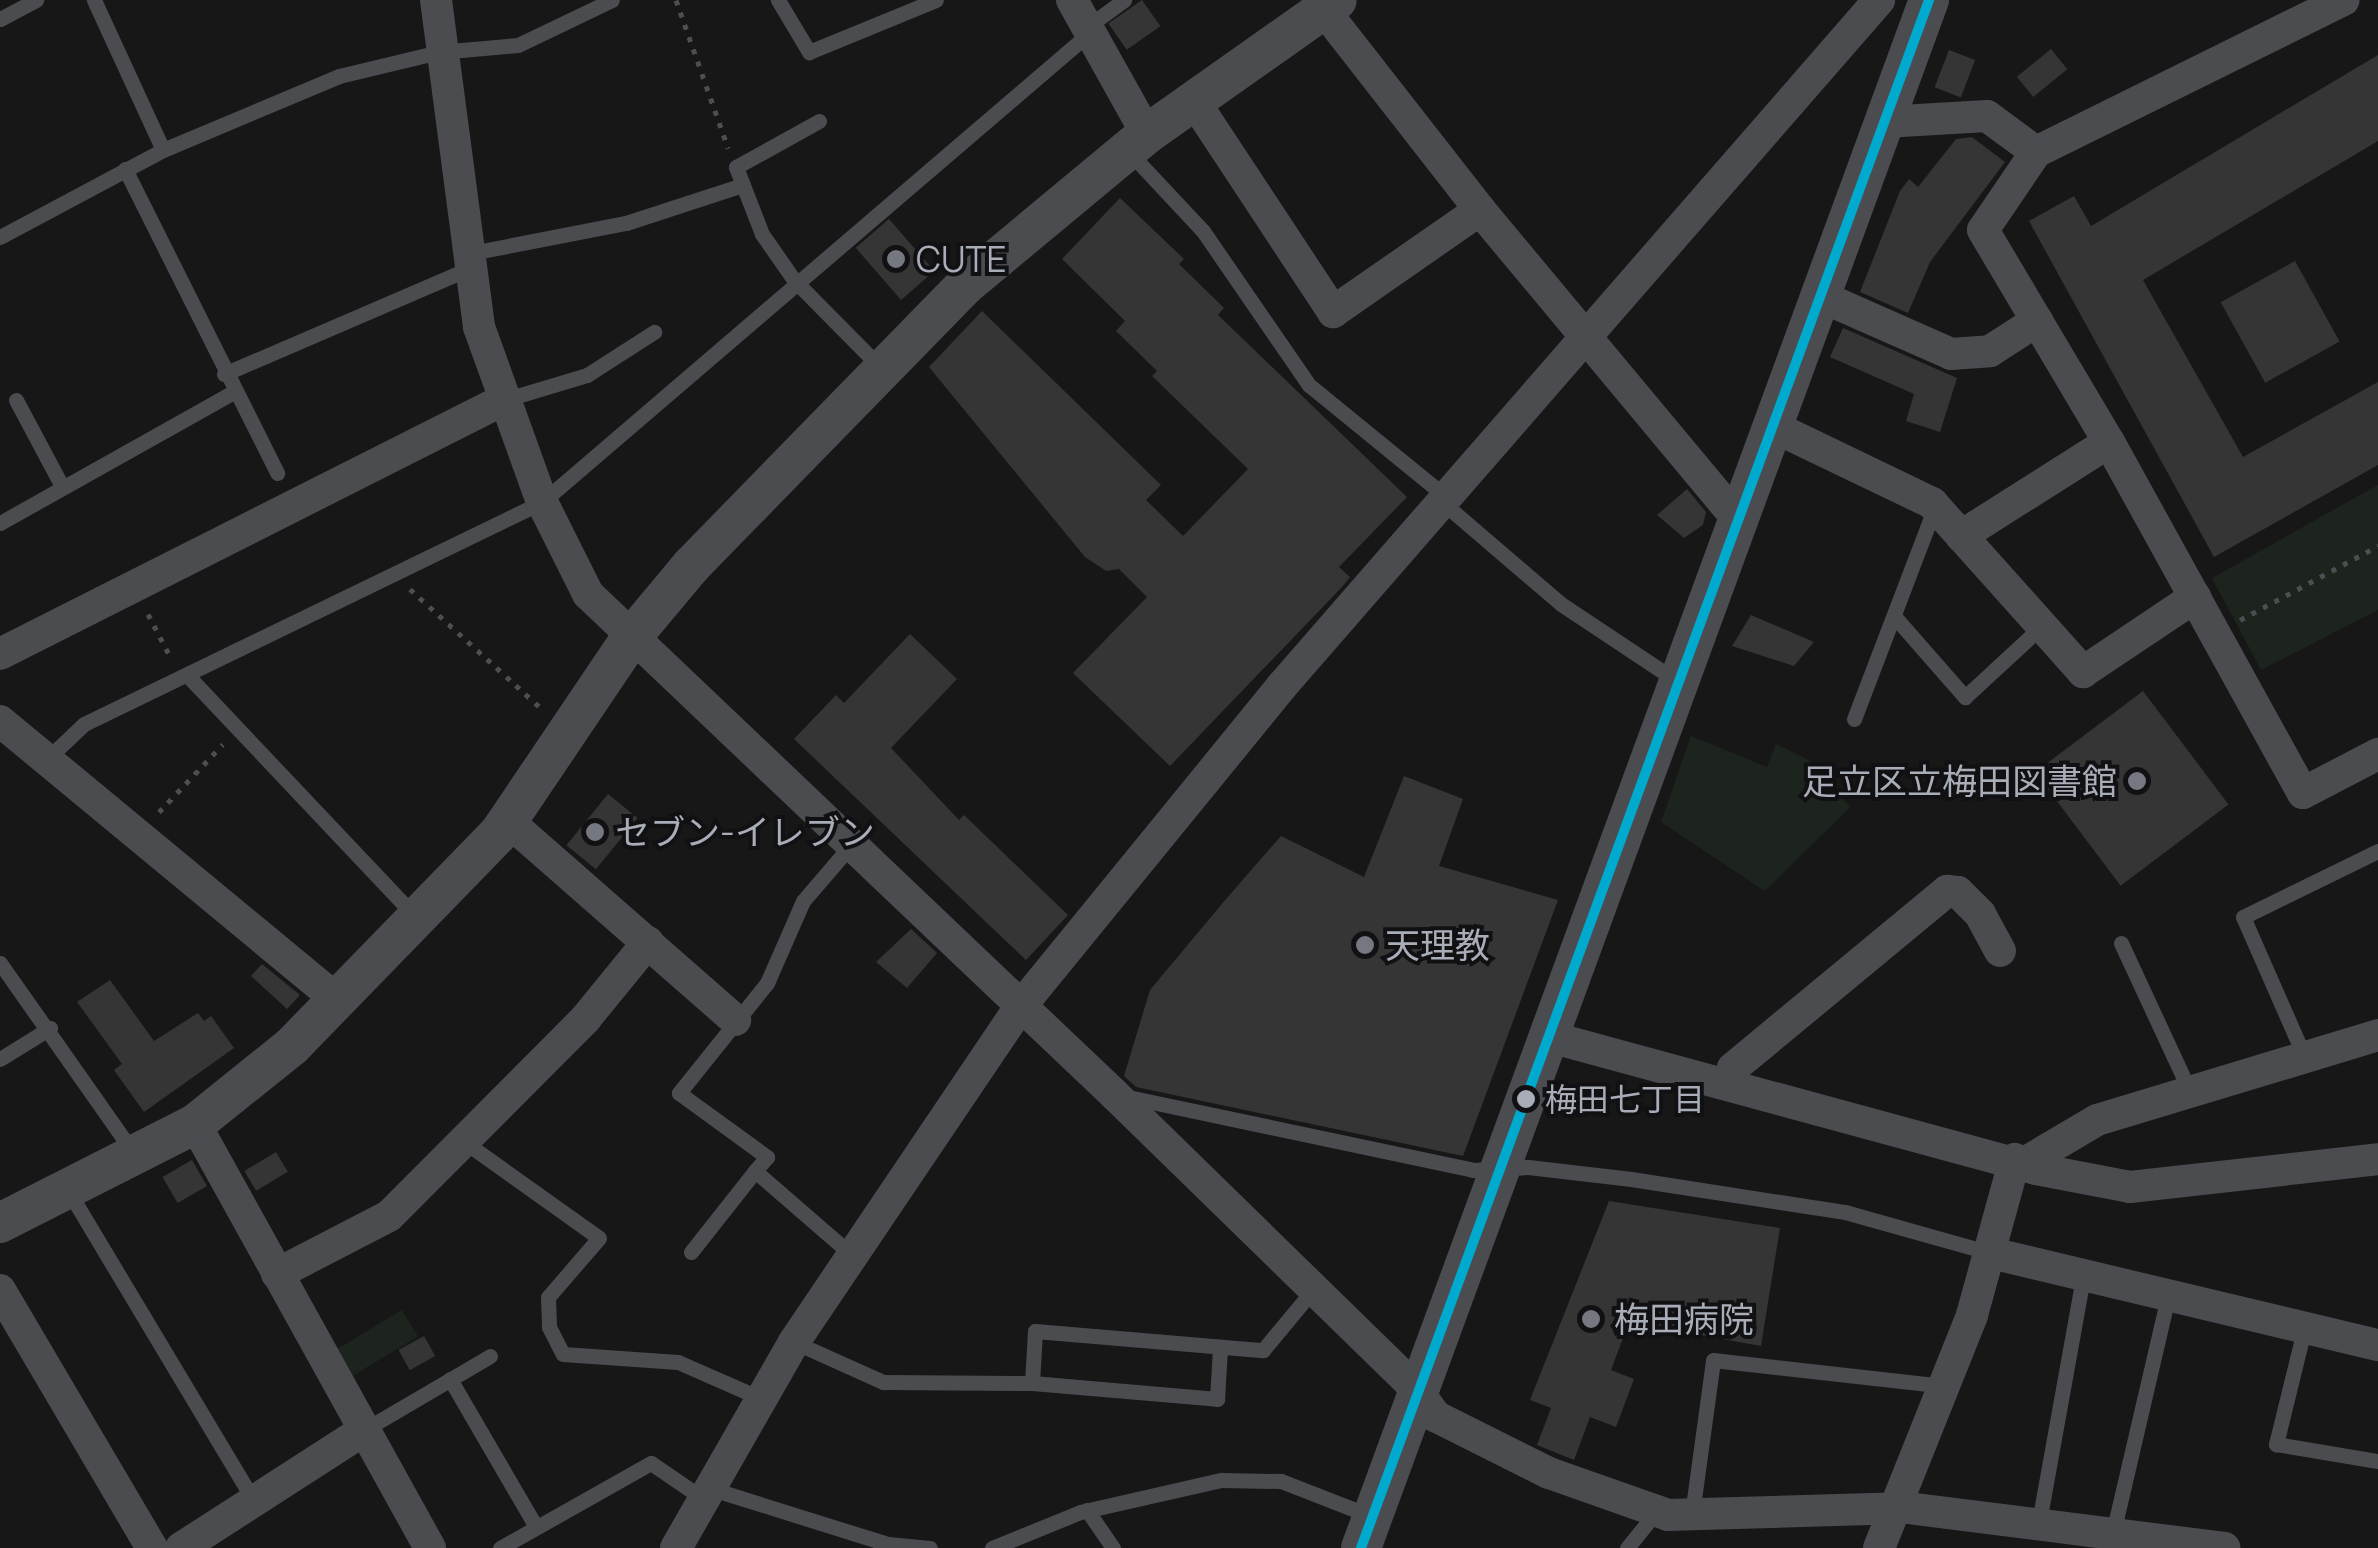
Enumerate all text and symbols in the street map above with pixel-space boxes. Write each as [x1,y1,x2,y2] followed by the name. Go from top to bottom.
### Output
[916,238,1006,280] place label: CUTE
[885,248,907,270] marker: CUTE
[1802,760,2117,802] place label: 足立区立梅田図書館
[2126,770,2148,792] marker: 足立区立梅田図書館
[615,811,875,853] place label: セブン-イレブン
[584,821,606,843] marker: セブン-イレブン
[1385,924,1490,966] place label: 天理教
[1354,934,1376,956] marker: 天理教
[1545,1080,1705,1118] place label: 梅田七丁目
[1516,1089,1536,1109] marker: 梅田七丁目
[1614,1298,1754,1340] place label: 梅田病院
[1578,1306,1604,1332] marker: 梅田病院

